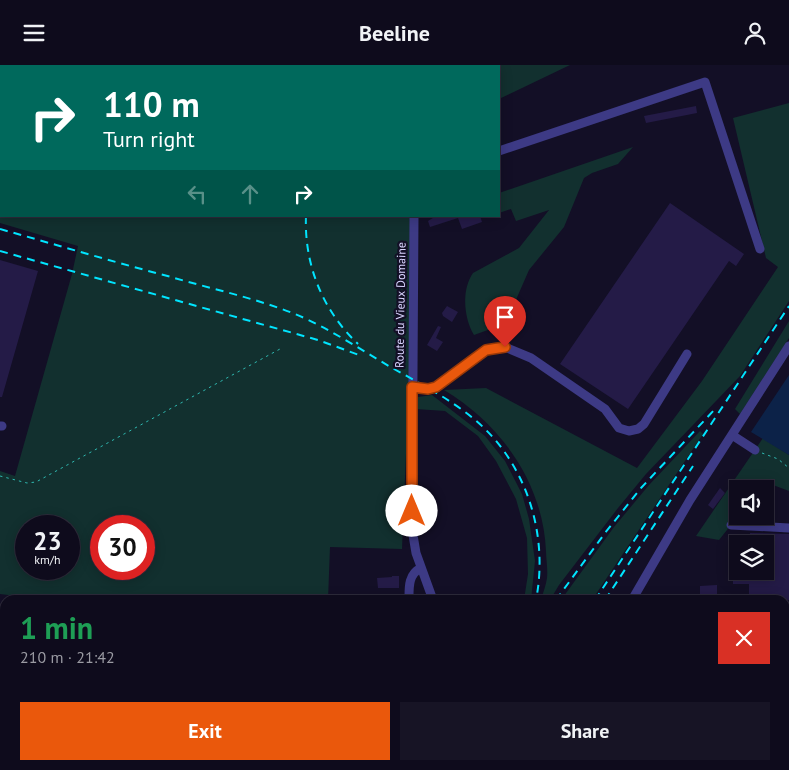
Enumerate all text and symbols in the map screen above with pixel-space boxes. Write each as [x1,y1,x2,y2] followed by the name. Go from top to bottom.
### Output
[20,19,48,47] icon: menu
[359,19,430,47] text: Beeline
[741,19,769,47] icon: person
[103,81,200,127] text: 110 m
[20,85,85,150] icon: right
[103,125,195,153] text: Turn right
[183,180,211,208] icon: left
[236,180,264,208] icon: ahead
[289,180,317,208] icon: right
[391,242,409,368] street label: Route du Vieux Domaine
[484,296,526,347] pin
[491,303,519,331] icon: arrive
[729,480,774,580] map controls
[729,480,774,525] button: sound
[385,484,437,536] position arrow
[90,515,155,580] speed limit sign: 30
[33,525,62,557] text: 23
[729,535,774,580] button: layers
[34,552,61,567] text: km/h
[20,608,93,647] text: 1 min
[718,612,770,664] button: close
[20,647,115,667] text: 210 m · 21:42
[20,702,390,760] button: Exit
[400,702,770,760] button: Share

